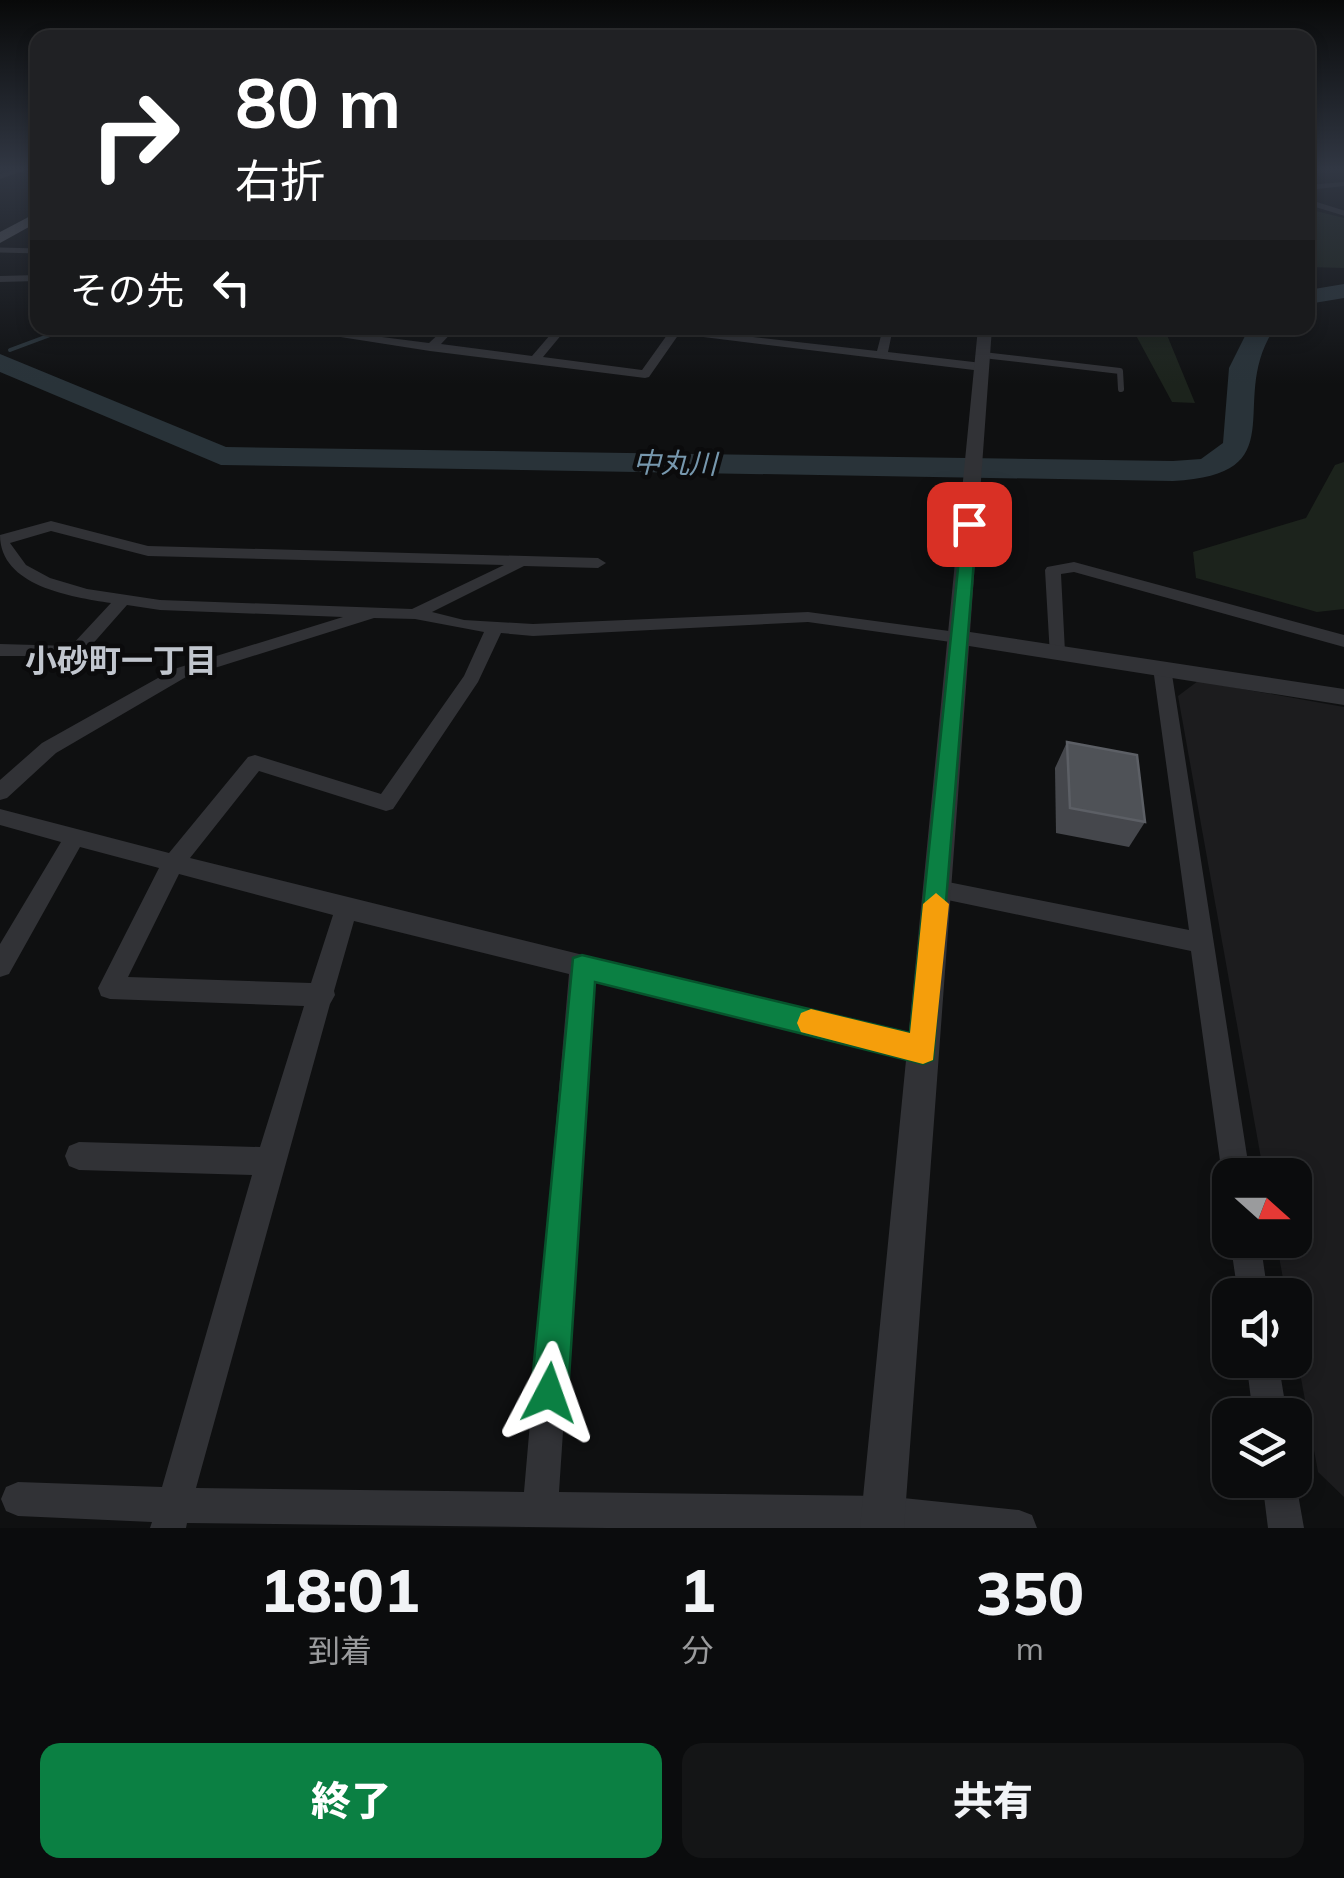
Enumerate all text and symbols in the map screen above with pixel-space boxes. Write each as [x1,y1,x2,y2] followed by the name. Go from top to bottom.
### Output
[235,58,401,146] text: 80 m
[70,70,200,200] icon: right
[235,152,325,208] text: 右折
[204,260,259,315] icon: left
[70,266,184,314] text: その先
[633,444,720,481] water label: 中丸川
[927,482,1012,567] pin
[942,497,997,552] icon: arrive
[25,640,217,680] district label: 小砂町一丁目
[1212,1158,1312,1258] north arrow
[1212,1158,1312,1498] map controls
[1212,1278,1312,1378] button: sound
[497,1341,601,1445] position arrow
[1212,1398,1312,1498] button: layers
[260,1552,420,1627] text: 18:01
[680,1552,716,1627] text: 1
[976,1555,1084,1630] text: 350
[1016,1628,1044,1668] text: m
[308,1630,372,1670] text: 到着
[682,1630,714,1670] text: 分
[40,1743,662,1858] button: 終了
[682,1743,1304,1858] button: 共有

